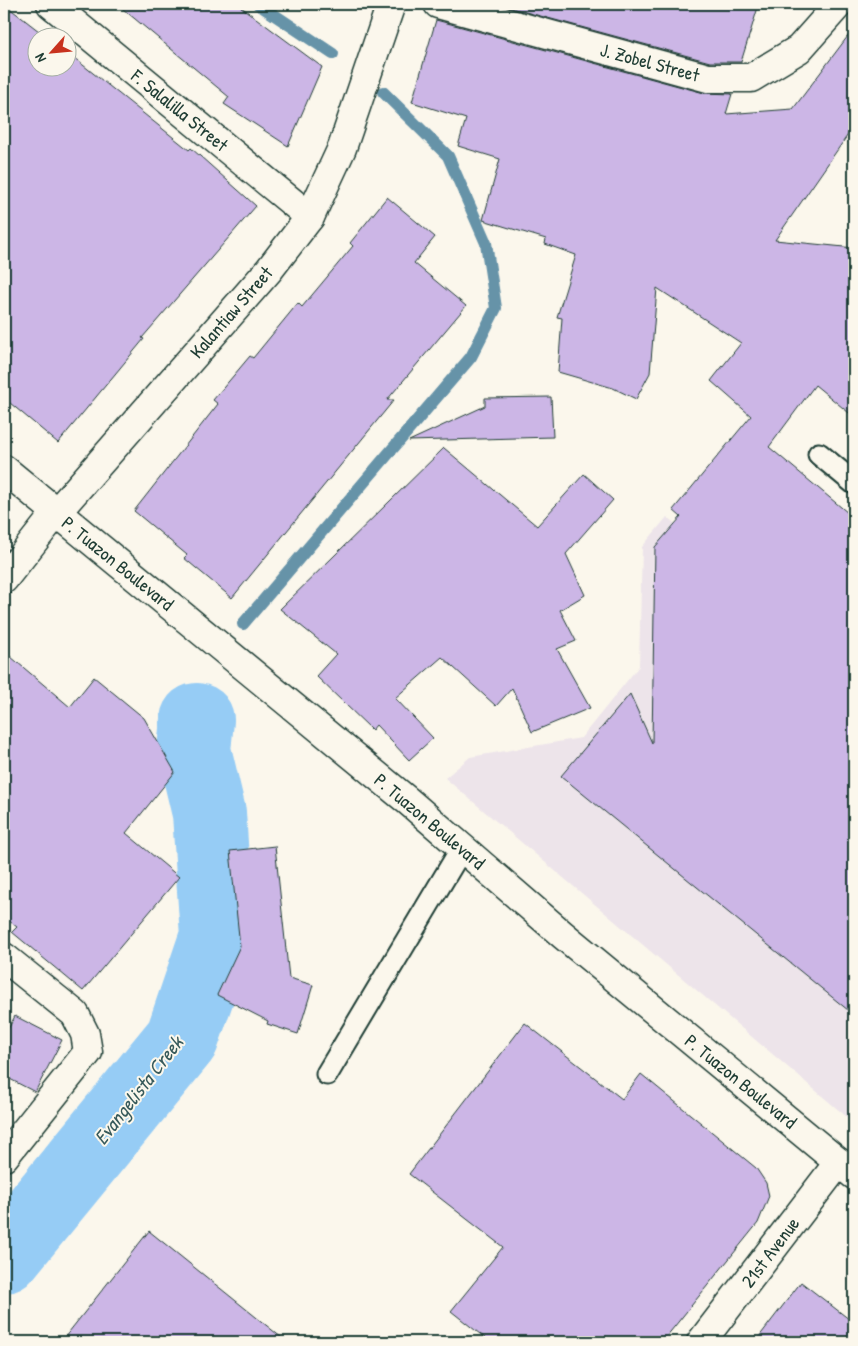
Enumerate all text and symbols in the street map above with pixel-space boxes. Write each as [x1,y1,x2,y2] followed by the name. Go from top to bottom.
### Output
[28,28,78,78] north arrow
[597,36,703,88] street label: J. Zobel Street
[30,50,50,66] text: N
[125,62,234,157] street label: F. Salalilla Street
[184,260,279,364] street label: Kalantiaw Street
[56,510,180,617] street label: P. Tuazon Boulevard
[369,767,491,876] street label: P. Tuazon Boulevard
[679,1028,803,1135] street label: P. Tuazon Boulevard
[87,1029,191,1150] water label: Evangelista Creek
[735,1211,805,1293] street label: 21st Avenue

